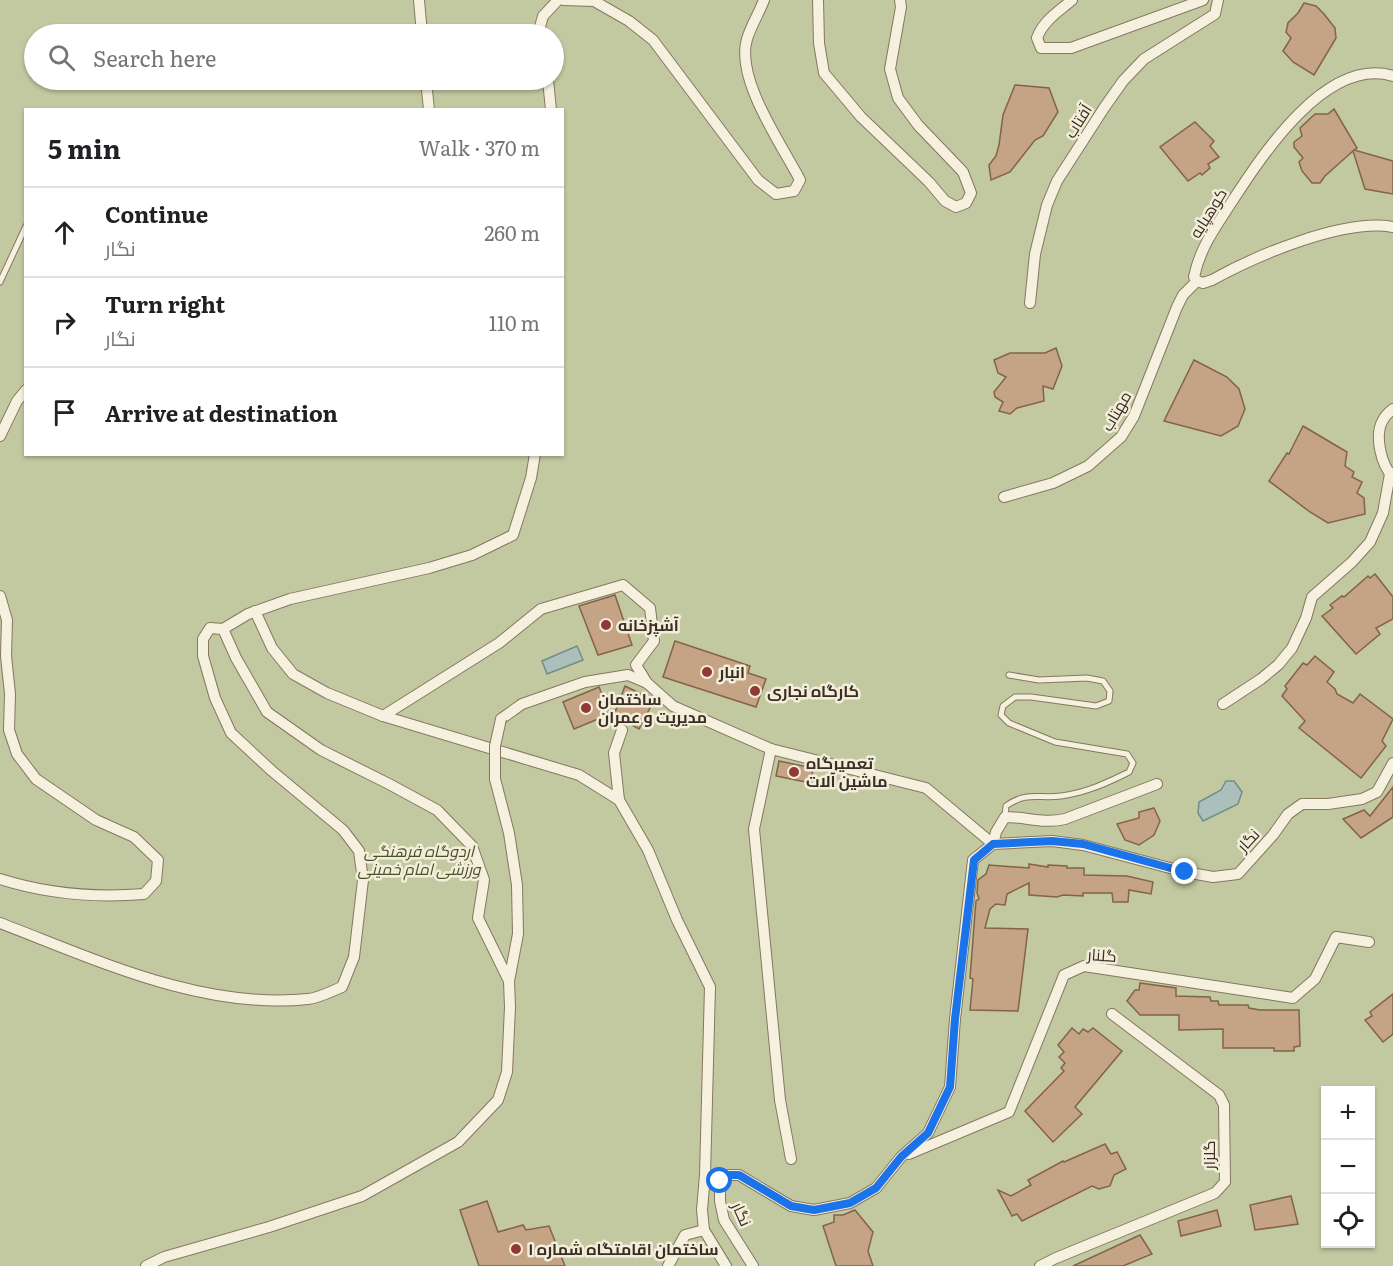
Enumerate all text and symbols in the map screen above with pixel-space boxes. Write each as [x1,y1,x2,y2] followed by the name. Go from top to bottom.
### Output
[24,24,564,90] search box
[45,41,78,74] icon: search
[93,41,216,74] text: Search here
[1057,98,1097,142] street label: آفتاب
[48,128,121,167] text: 5 min
[419,132,540,162] text: Walk · 370 m
[1182,183,1232,242] street label: کوهپایه
[105,197,208,230] text: Continue
[48,216,81,249] icon: ahead
[484,217,540,247] text: 260 m
[105,232,136,262] text: نگار
[105,287,225,320] text: Turn right
[48,306,81,339] icon: right
[489,307,540,337] text: 110 m
[105,322,136,352] text: نگار
[1094,386,1136,435] street label: مهتاب
[48,396,81,429] icon: arrive
[105,396,338,429] text: Arrive at destination
[618,612,679,637] place label: آشپزخانه
[599,618,613,632] marker: آشپزخانه
[718,659,745,683] place label: انبار
[700,665,714,679] marker: انبار
[767,678,859,702] place label: کارگاه نجاری
[748,684,762,698] marker: کارگاه نجاری
[598,686,707,728] place label: ساختمان مدیریت و عمران
[579,701,593,715] marker: ساختمان مدیریت و عمران
[806,750,888,792] place label: تعمیرگاه ماشین آلات
[787,765,801,779] marker: تعمیرگاه ماشین آلات
[1229,822,1264,857] street label: نگار
[357,838,482,881] park label: اردوگاه فرهنگی ورزشی امام خمینی
[1171,858,1197,884] route end
[1086,941,1118,967] street label: گلنار
[1321,1086,1375,1248] map controls
[1321,1086,1375,1140] button: +
[1196,1140,1220,1171] street label: گلزار
[1321,1140,1375,1194] button: −
[706,1167,732,1193] route start
[1321,1194,1375,1248] button: locate
[727,1197,759,1230] street label: نگار
[528,1236,718,1260] place label: ساختمان اقامتگاه شماره ۱
[509,1242,523,1256] marker: ساختمان اقامتگاه شماره ۱

